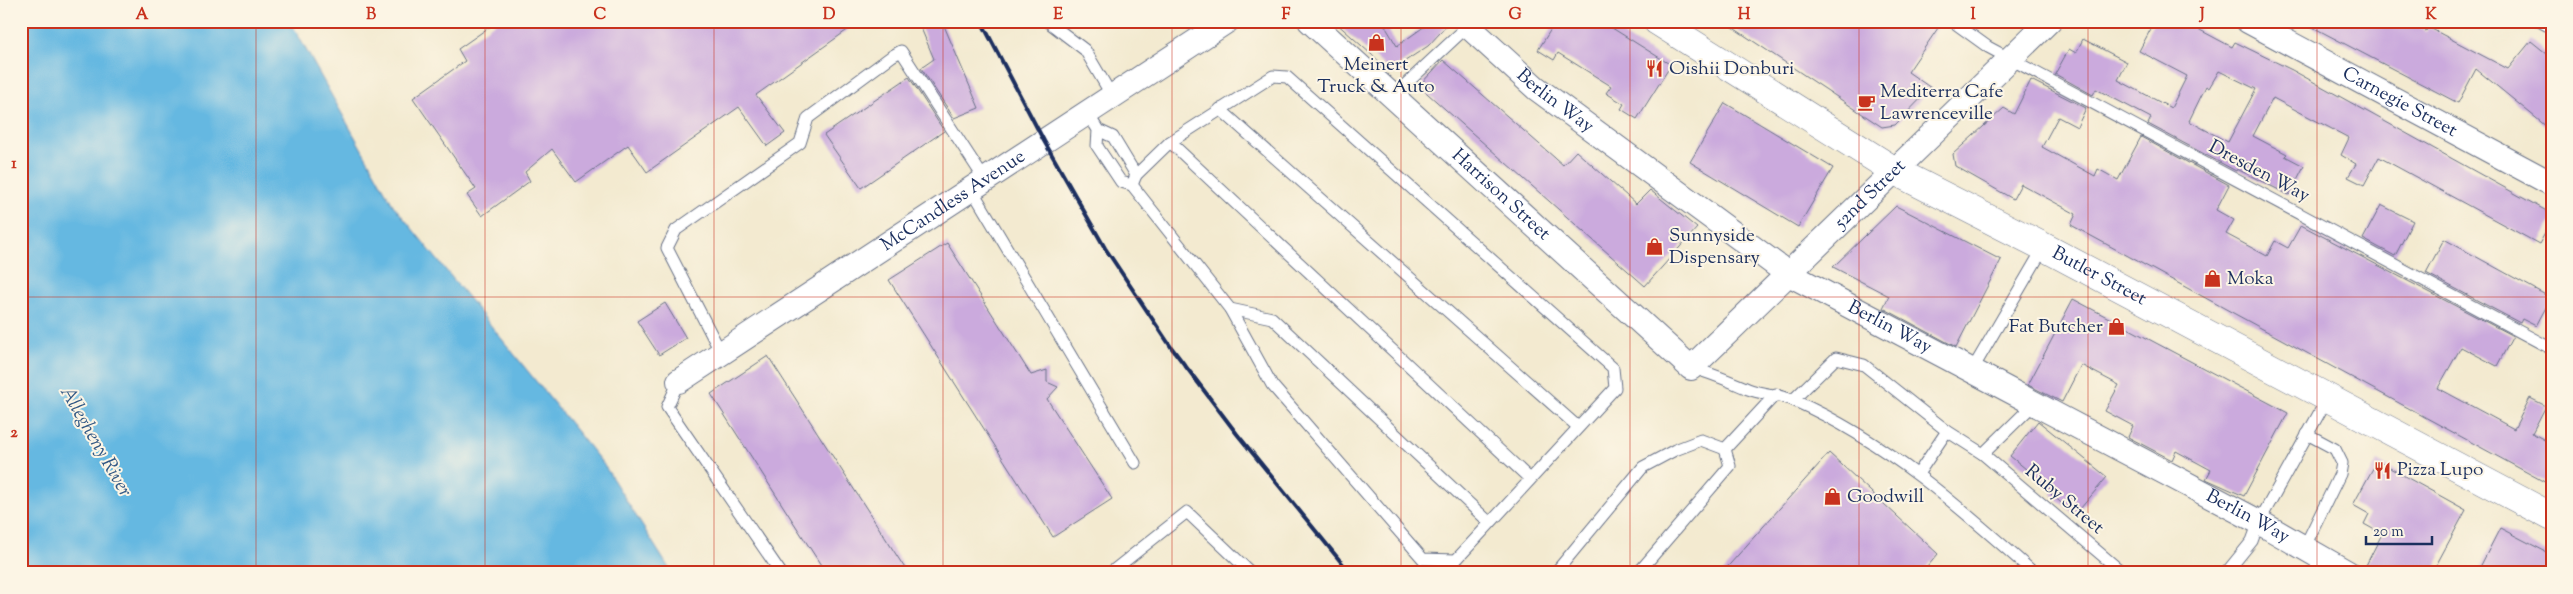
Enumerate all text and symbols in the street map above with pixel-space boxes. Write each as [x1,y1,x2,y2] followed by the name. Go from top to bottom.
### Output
[136,4,149,27] text: A
[366,4,376,27] text: B
[594,4,607,27] text: C
[823,4,836,27] text: D
[1053,4,1063,27] text: E
[1282,4,1291,27] text: F
[1508,4,1522,27] text: G
[1738,4,1751,27] text: H
[1970,4,1976,27] text: I
[2198,4,2205,27] text: J
[2425,4,2437,27] text: K
[1366,32,1386,52] shop icon: Meinert Truck & Auto
[1317,52,1435,101] place label: Meinert Truck & Auto
[1669,56,1794,83] place label: Oishii Donburi
[1645,59,1665,79] restaurant icon: Oishii Donburi
[2337,60,2462,144] street label: Carnegie Street
[1510,63,1600,140] street label: Berlin Way
[1880,79,2003,128] place label: Mediterra Cafe Lawrenceville
[1856,93,1876,113] cafe icon: Mediterra Cafe Lawrenceville
[2204,134,2315,210] street label: Dresden Way
[1445,142,1557,247] street label: Harrison Street
[876,143,1031,258] street label: McCandless Avenue
[11,153,17,176] text: 1
[1828,153,1912,236] street label: 52nd Street
[1669,223,1761,272] place label: Sunnyside Dispensary
[1645,237,1665,257] shop icon: Sunnyside Dispensary
[2047,240,2152,313] street label: Butler Street
[2227,266,2274,293] place label: Moka
[2203,269,2223,289] shop icon: Moka
[1843,294,1937,361] street label: Berlin Way
[2009,314,2103,341] place label: Fat Butcher
[2107,317,2127,337] shop icon: Fat Butcher
[51,381,139,503] water label: Allegheny River
[10,422,18,445] text: 2
[2397,457,2483,484] place label: Pizza Lupo
[2018,459,2110,542] street label: Ruby Street
[2373,460,2393,480] restaurant icon: Pizza Lupo
[2201,483,2295,551] street label: Berlin Way
[1847,484,1924,511] place label: Goodwill
[1823,487,1843,507] shop icon: Goodwill
[2366,514,2432,546] scale bar
[2373,522,2404,543] text: 20 m

